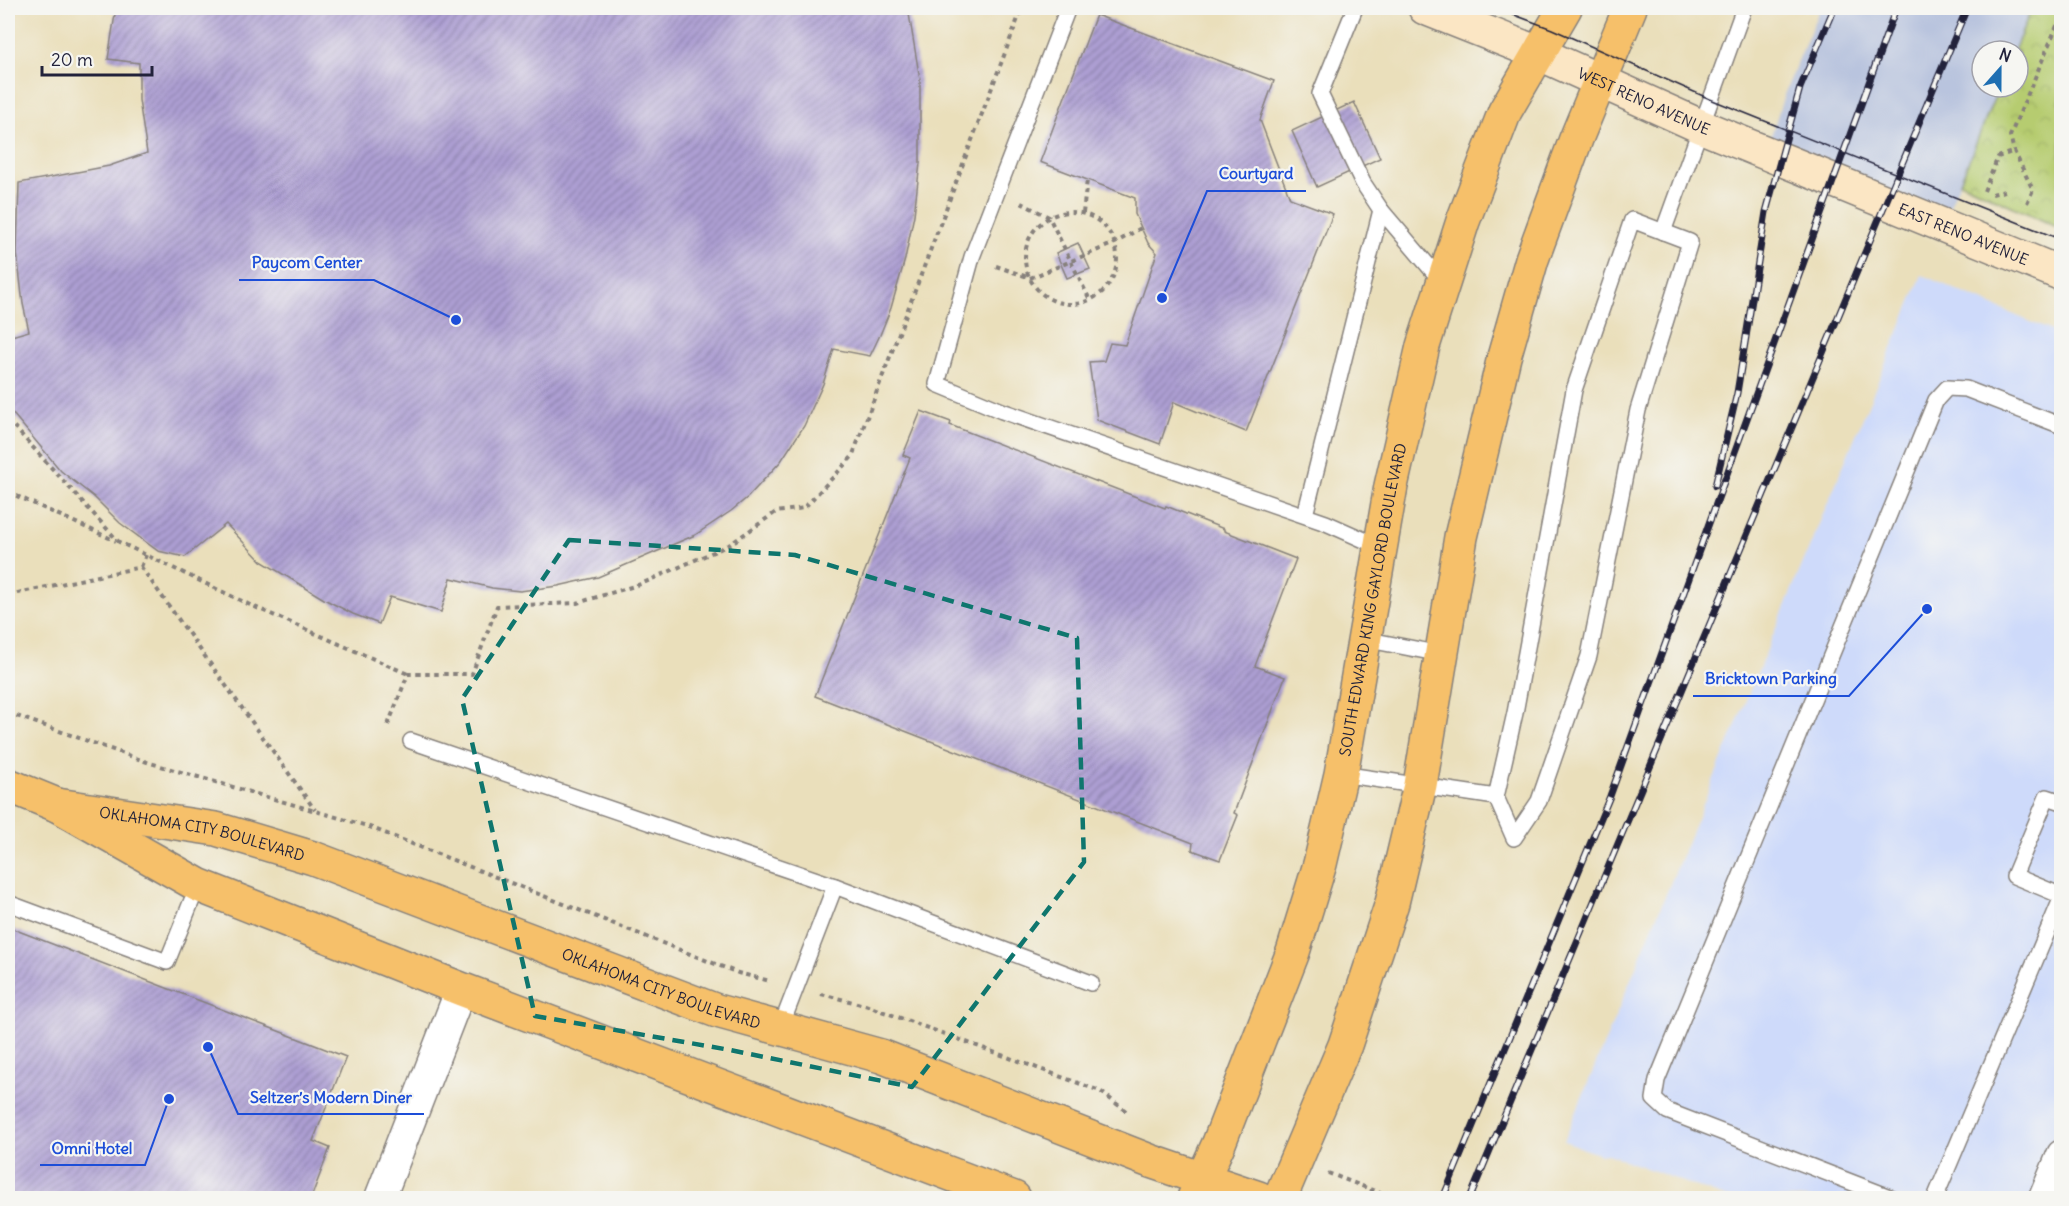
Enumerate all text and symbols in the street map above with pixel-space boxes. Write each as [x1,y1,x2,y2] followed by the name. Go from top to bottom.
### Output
[42,39,152,77] scale bar
[1970,39,2030,99] north arrow
[1997,44,2014,66] text: N
[51,48,93,71] text: 20 m
[1575,63,1713,139] street label: WEST RENO AVENUE
[1207,157,1306,191] callout: Courtyard
[1219,163,1294,184] text: Courtyard
[1896,199,2032,269] street label: EAST RENO AVENUE
[239,246,374,280] callout: Paycom Center
[252,252,363,273] text: Paycom Center
[1335,441,1410,757] street label: SOUTH EDWARD KING GAYLORD BOULEVARD
[1693,662,1849,696] callout: Bricktown Parking
[1705,668,1837,689] text: Bricktown Parking
[98,802,307,865] street label: OKLAHOMA CITY BOULEVARD
[559,944,763,1032] street label: OKLAHOMA CITY BOULEVARD
[238,1080,424,1114] callout: Seltzer’s Modern Diner
[250,1087,413,1107] text: Seltzer’s Modern Diner
[40,1131,145,1165] callout: Omni Hotel
[52,1138,132,1158] text: Omni Hotel

